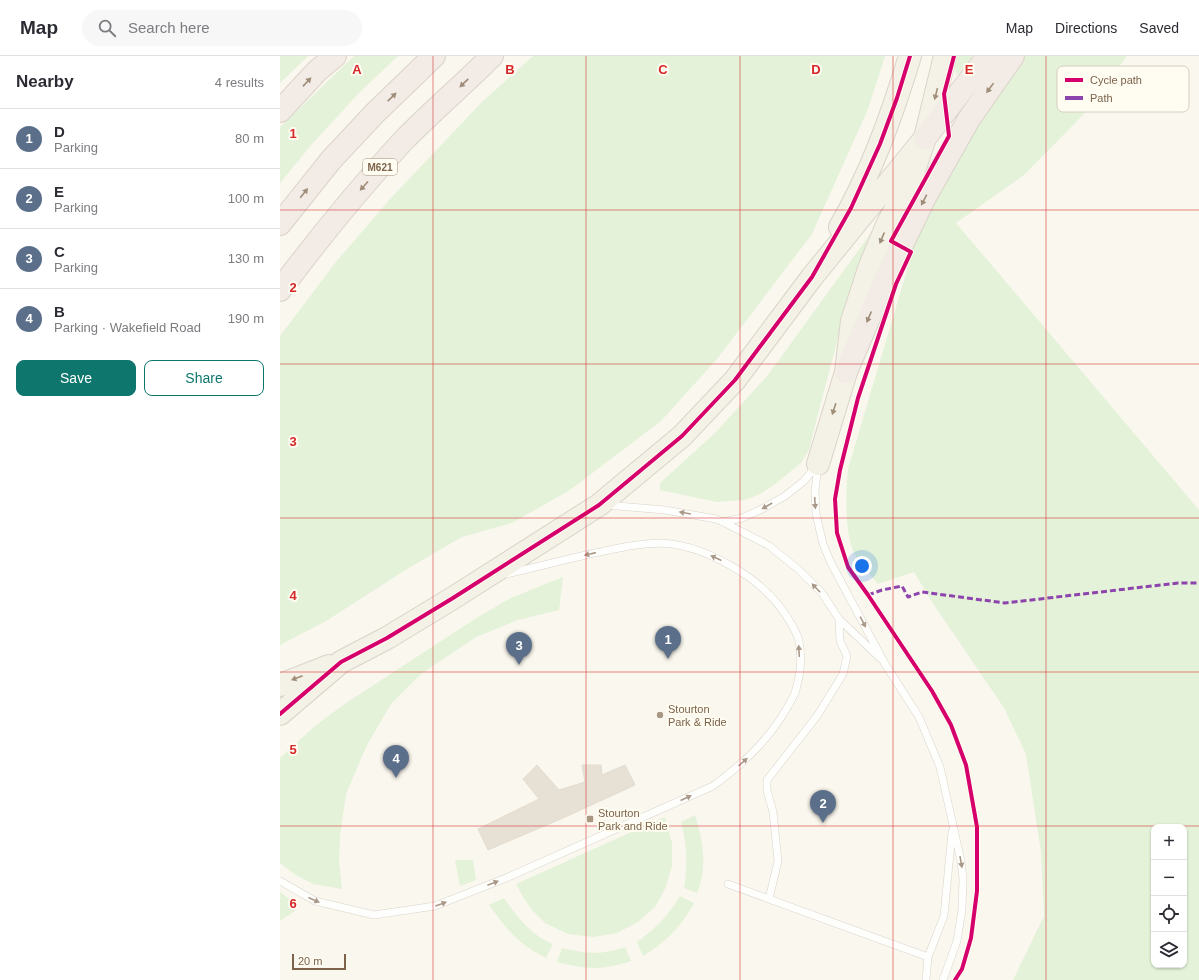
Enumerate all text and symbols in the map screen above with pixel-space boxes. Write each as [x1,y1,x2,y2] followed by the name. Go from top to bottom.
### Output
[82,10,362,46] search box
[20,17,58,38] text: Map
[96,17,118,39] icon: search
[128,19,210,36] text: Search here
[1006,20,1033,36] text: Map
[1055,20,1117,36] text: Directions
[1139,20,1179,36] text: Saved
[352,62,362,77] text: A
[505,62,515,77] text: B
[658,62,668,77] text: C
[811,62,821,77] text: D
[965,62,974,77] text: E
[1057,66,1189,112] legend
[16,72,74,91] text: Nearby
[1090,74,1142,86] text: Cycle path
[215,75,264,90] text: 4 results
[302,77,312,87] one-way arrow
[459,78,469,88] one-way arrow
[986,83,994,93] one-way arrow
[932,88,938,100] one-way arrow
[1090,92,1113,104] text: Path
[387,93,397,102] one-way arrow
[54,123,65,140] text: D
[289,126,297,141] text: 1
[25,131,33,146] text: 1
[235,131,264,146] text: 80 m
[54,140,98,155] text: Parking
[363,159,397,175] road number: M621
[359,181,368,191] one-way arrow
[54,183,64,200] text: E
[300,188,309,199] one-way arrow
[25,191,33,206] text: 2
[228,191,264,206] text: 100 m
[921,194,927,205] one-way arrow
[54,200,98,215] text: Parking
[878,233,884,245] one-way arrow
[54,243,65,260] text: C
[25,251,33,266] text: 3
[228,251,264,266] text: 130 m
[54,260,98,275] text: Parking
[289,280,297,295] text: 2
[54,303,65,320] text: B
[25,311,33,326] text: 4
[228,311,264,326] text: 190 m
[866,312,872,323] one-way arrow
[54,320,201,335] text: Parking · Wakefield Road
[16,360,136,396] button: Save
[144,360,264,396] button: Share
[831,404,837,416] one-way arrow
[289,434,297,449] text: 3
[812,497,819,509] one-way arrow
[761,503,773,510] one-way arrow
[679,510,691,516] one-way arrow
[583,552,596,558] one-way arrow
[711,555,722,561] one-way arrow
[852,556,872,576] your location
[812,583,821,593] one-way arrow
[289,588,297,603] text: 4
[860,616,866,628] one-way arrow
[655,626,681,659] pin: 1
[506,632,532,665] pin: 3
[796,644,803,657] one-way arrow
[291,676,303,682] one-way arrow
[668,703,727,728] place label: Stourton Park & Ride
[655,710,665,720] marker: Stourton Park & Ride
[289,742,297,757] text: 5
[383,745,409,778] pin: 4
[738,758,749,767] one-way arrow
[810,790,836,823] pin: 2
[680,795,692,801] one-way arrow
[598,807,668,832] place label: Stourton Park and Ride
[585,814,595,824] marker: Stourton Park and Ride
[1151,824,1187,968] map controls
[1151,824,1187,860] button: +
[958,856,964,868] one-way arrow
[1151,860,1187,896] button: −
[487,879,499,885] one-way arrow
[289,896,297,911] text: 6
[308,896,320,903] one-way arrow
[1151,896,1187,932] button: locate
[435,900,447,906] one-way arrow
[1151,932,1187,968] button: layers
[292,952,346,971] scale bar
[298,955,322,967] text: 20 m

